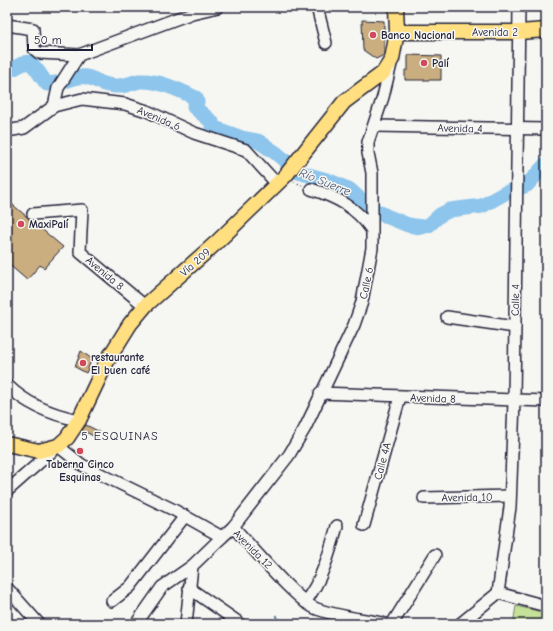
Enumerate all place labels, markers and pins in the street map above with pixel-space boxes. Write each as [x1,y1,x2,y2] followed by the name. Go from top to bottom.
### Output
[381,29,455,42] place label: Banco Nacional
[368,30,378,40] marker: Banco Nacional
[432,57,449,70] place label: Palí
[419,58,429,68] marker: Palí
[29,218,69,231] place label: MaxiPalí
[16,219,26,229] marker: MaxiPalí
[91,351,151,377] place label: restaurante El buen café
[78,358,88,368] marker: restaurante El buen café
[75,446,85,456] marker: Taberna Cinco Esquinas
[46,458,114,484] place label: Taberna Cinco Esquinas

